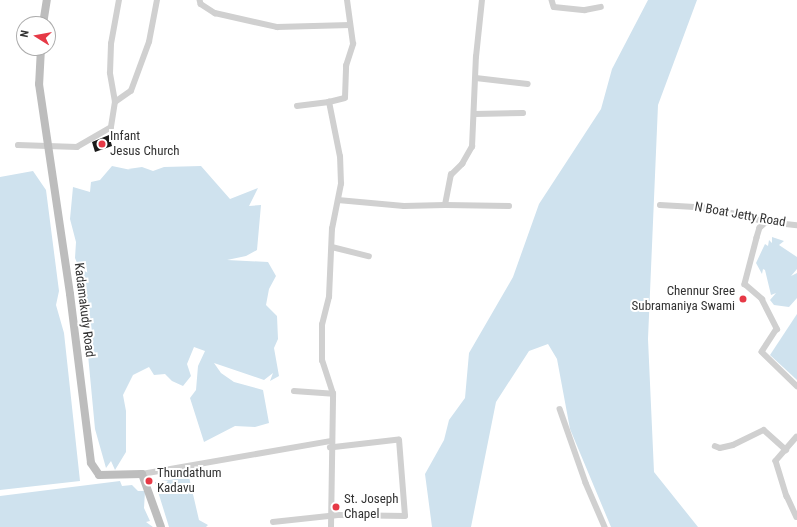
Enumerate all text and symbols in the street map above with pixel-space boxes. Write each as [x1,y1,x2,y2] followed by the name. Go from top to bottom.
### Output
[16,16,56,56] north arrow
[18,29,32,38] text: N
[110,129,180,160] place label: Infant Jesus Church
[97,139,107,149] marker: Infant Jesus Church
[693,199,787,231] street label: N Boat Jetty Road
[70,262,98,358] street label: Kadamakudy Road
[632,284,735,315] place label: Chennur Sree Subramaniya Swami
[738,294,748,304] marker: Chennur Sree Subramaniya Swami
[157,466,221,497] place label: Thundathum Kadavu
[144,476,154,486] marker: Thundathum Kadavu
[344,492,399,523] place label: St. Joseph Chapel
[331,502,341,512] marker: St. Joseph Chapel

